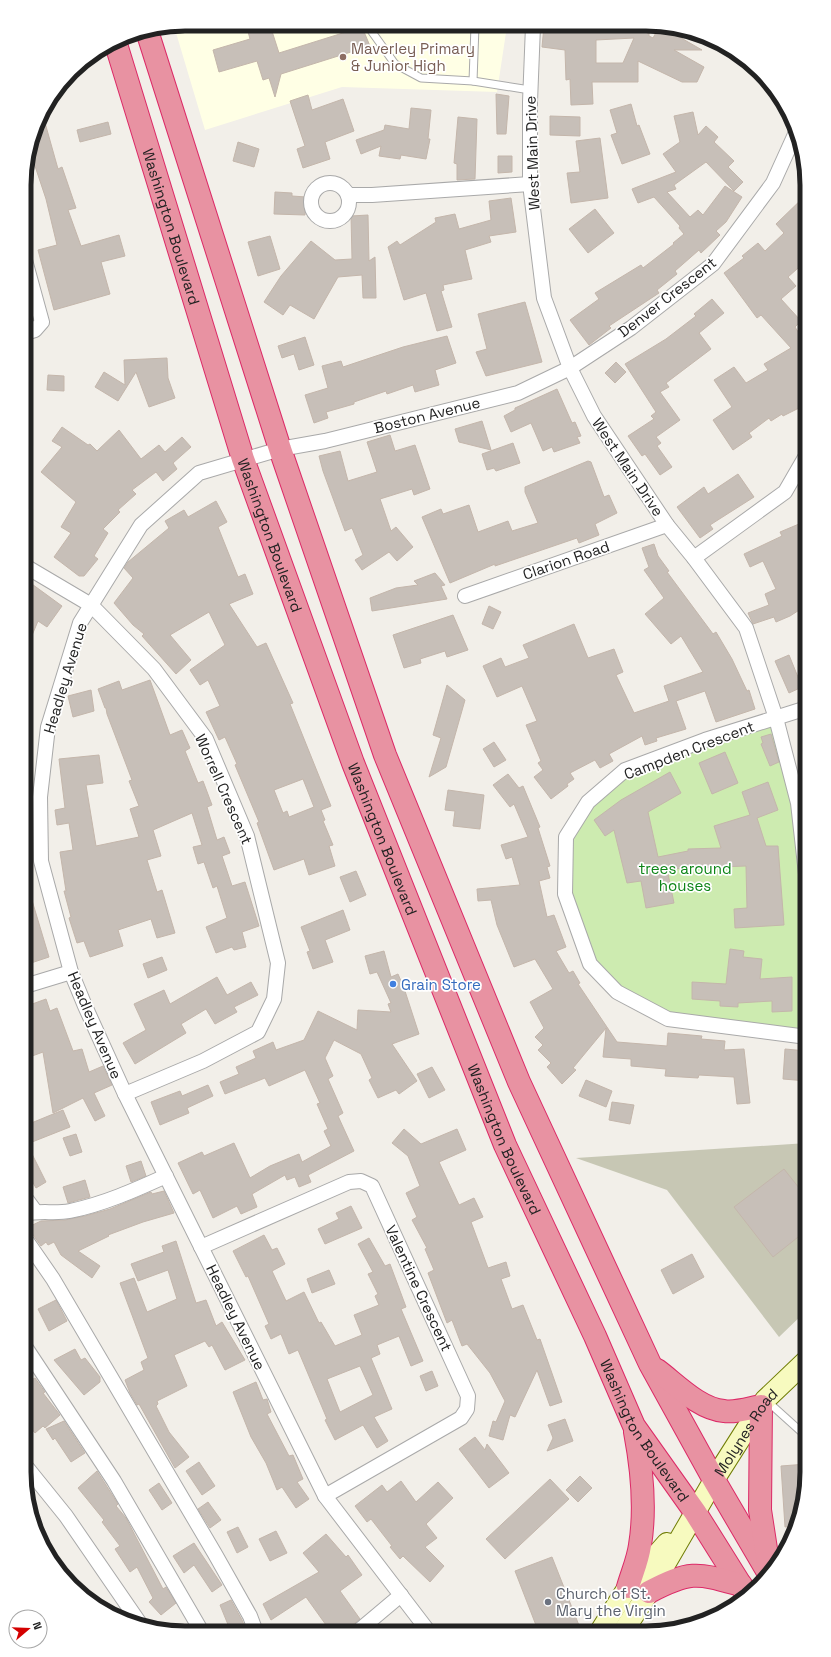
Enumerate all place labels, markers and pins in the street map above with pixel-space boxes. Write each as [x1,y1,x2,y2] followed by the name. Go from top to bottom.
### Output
[351,39,475,75] place label: Maverley Primary & Junior High
[338,52,348,62] marker: Maverley Primary & Junior High
[401,975,481,994] place label: Grain Store
[388,979,398,989] marker: Grain Store
[556,1584,666,1620] place label: Church of St. Mary the Virgin
[543,1597,553,1607] marker: Church of St. Mary the Virgin

